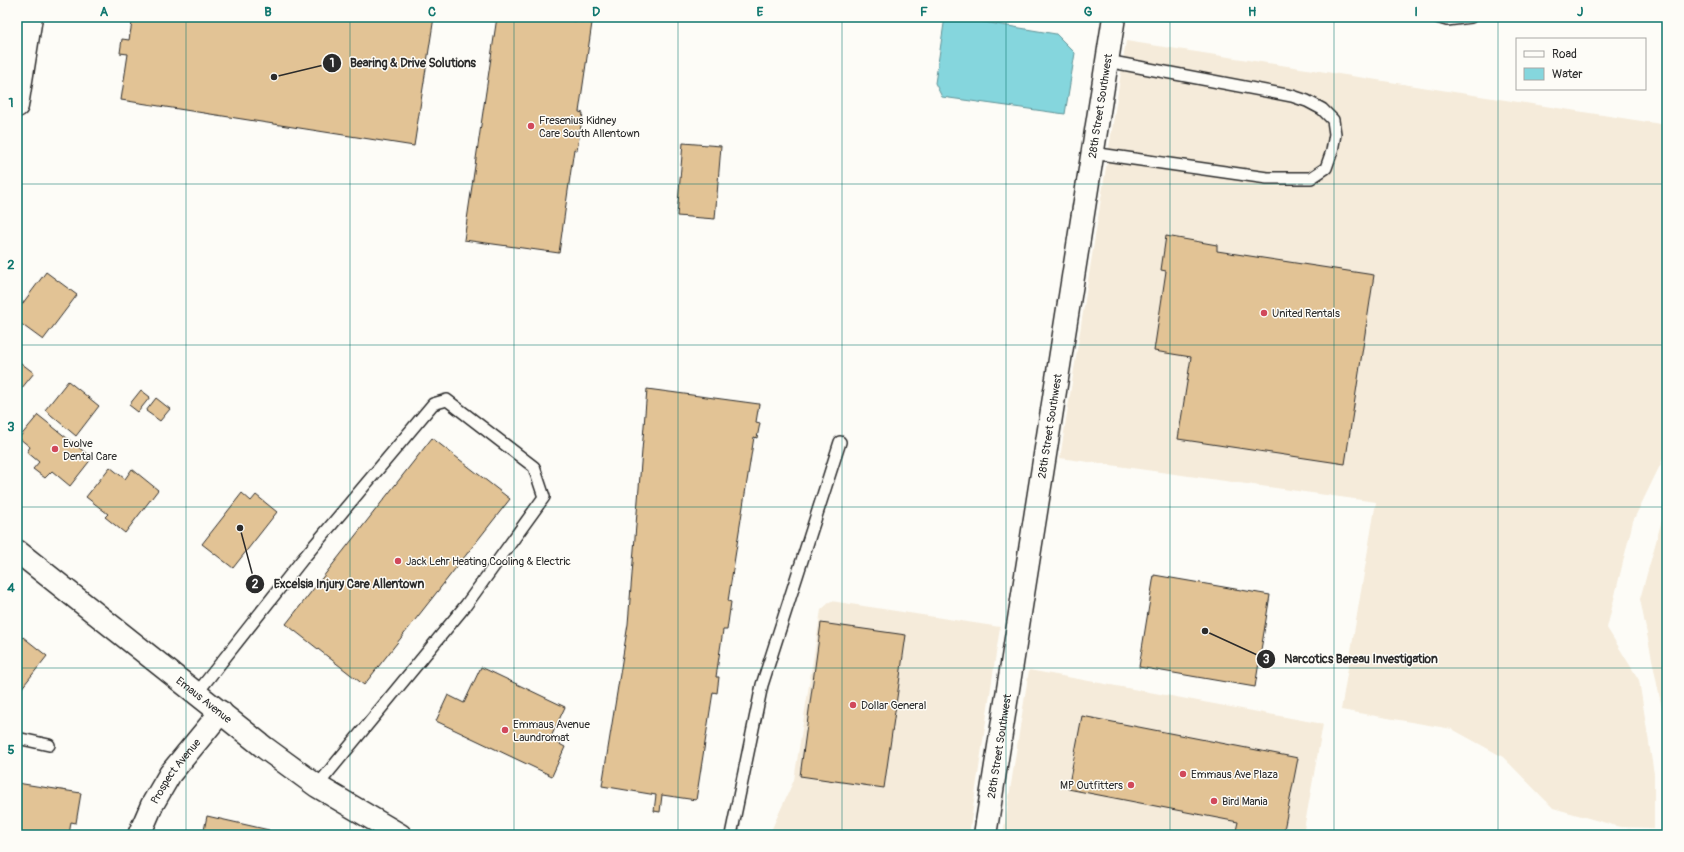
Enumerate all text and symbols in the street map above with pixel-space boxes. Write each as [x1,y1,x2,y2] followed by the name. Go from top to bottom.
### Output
[100,4,109,20] text: A
[264,4,272,20] text: B
[428,4,436,20] text: C
[592,4,600,20] text: D
[757,4,764,20] text: E
[920,4,928,20] text: F
[1084,4,1093,20] text: G
[1248,4,1256,20] text: H
[1414,4,1418,20] text: I
[1577,4,1583,20] text: J
[1516,38,1646,90] legend
[1552,47,1577,62] text: Road
[322,51,483,75] callout: Bearing & Drive Solutions
[1085,52,1115,159] street label: 28th Street Southwest
[330,56,334,71] text: 1
[350,56,477,71] text: Bearing & Drive Solutions
[1552,67,1583,82] text: Water
[8,95,14,111] text: 1
[539,114,640,140] place label: Fresenius Kidney Care South Allentown
[526,121,536,131] marker: Fresenius Kidney Care South Allentown
[7,257,15,273] text: 2
[1272,307,1340,320] place label: United Rentals
[1259,308,1269,318] marker: United Rentals
[1035,372,1064,479] street label: 28th Street Southwest
[7,419,15,435] text: 3
[63,437,117,463] place label: Evolve Dental Care
[50,444,60,454] marker: Evolve Dental Care
[406,555,571,568] place label: Jack Lehr Heating Cooling & Electric
[393,556,403,566] marker: Jack Lehr Heating Cooling & Electric
[245,572,432,596] callout: Excelsia Injury Care Allentown
[252,577,259,592] text: 2
[274,577,424,592] text: Excelsia Injury Care Allentown
[7,580,15,596] text: 4
[1256,647,1445,671] callout: Narcotics Bereau Investigation
[1263,652,1270,667] text: 3
[1284,652,1438,667] text: Narcotics Bereau Investigation
[174,674,235,726] street label: Emaus Avenue
[984,692,1014,799] street label: 28th Street Southwest
[861,699,926,712] place label: Dollar General
[848,700,858,710] marker: Dollar General
[513,718,590,744] place label: Emmaus Avenue Laundromat
[500,725,510,735] marker: Emmaus Avenue Laundromat
[148,735,203,806] street label: Prospect Avenue
[7,742,15,758] text: 5
[1191,768,1278,781] place label: Emmaus Ave Plaza
[1178,769,1188,779] marker: Emmaus Ave Plaza
[1060,779,1123,792] place label: MP Outfitters
[1126,780,1136,790] marker: MP Outfitters
[1222,795,1268,808] place label: Bird Mania
[1209,796,1219,806] marker: Bird Mania

